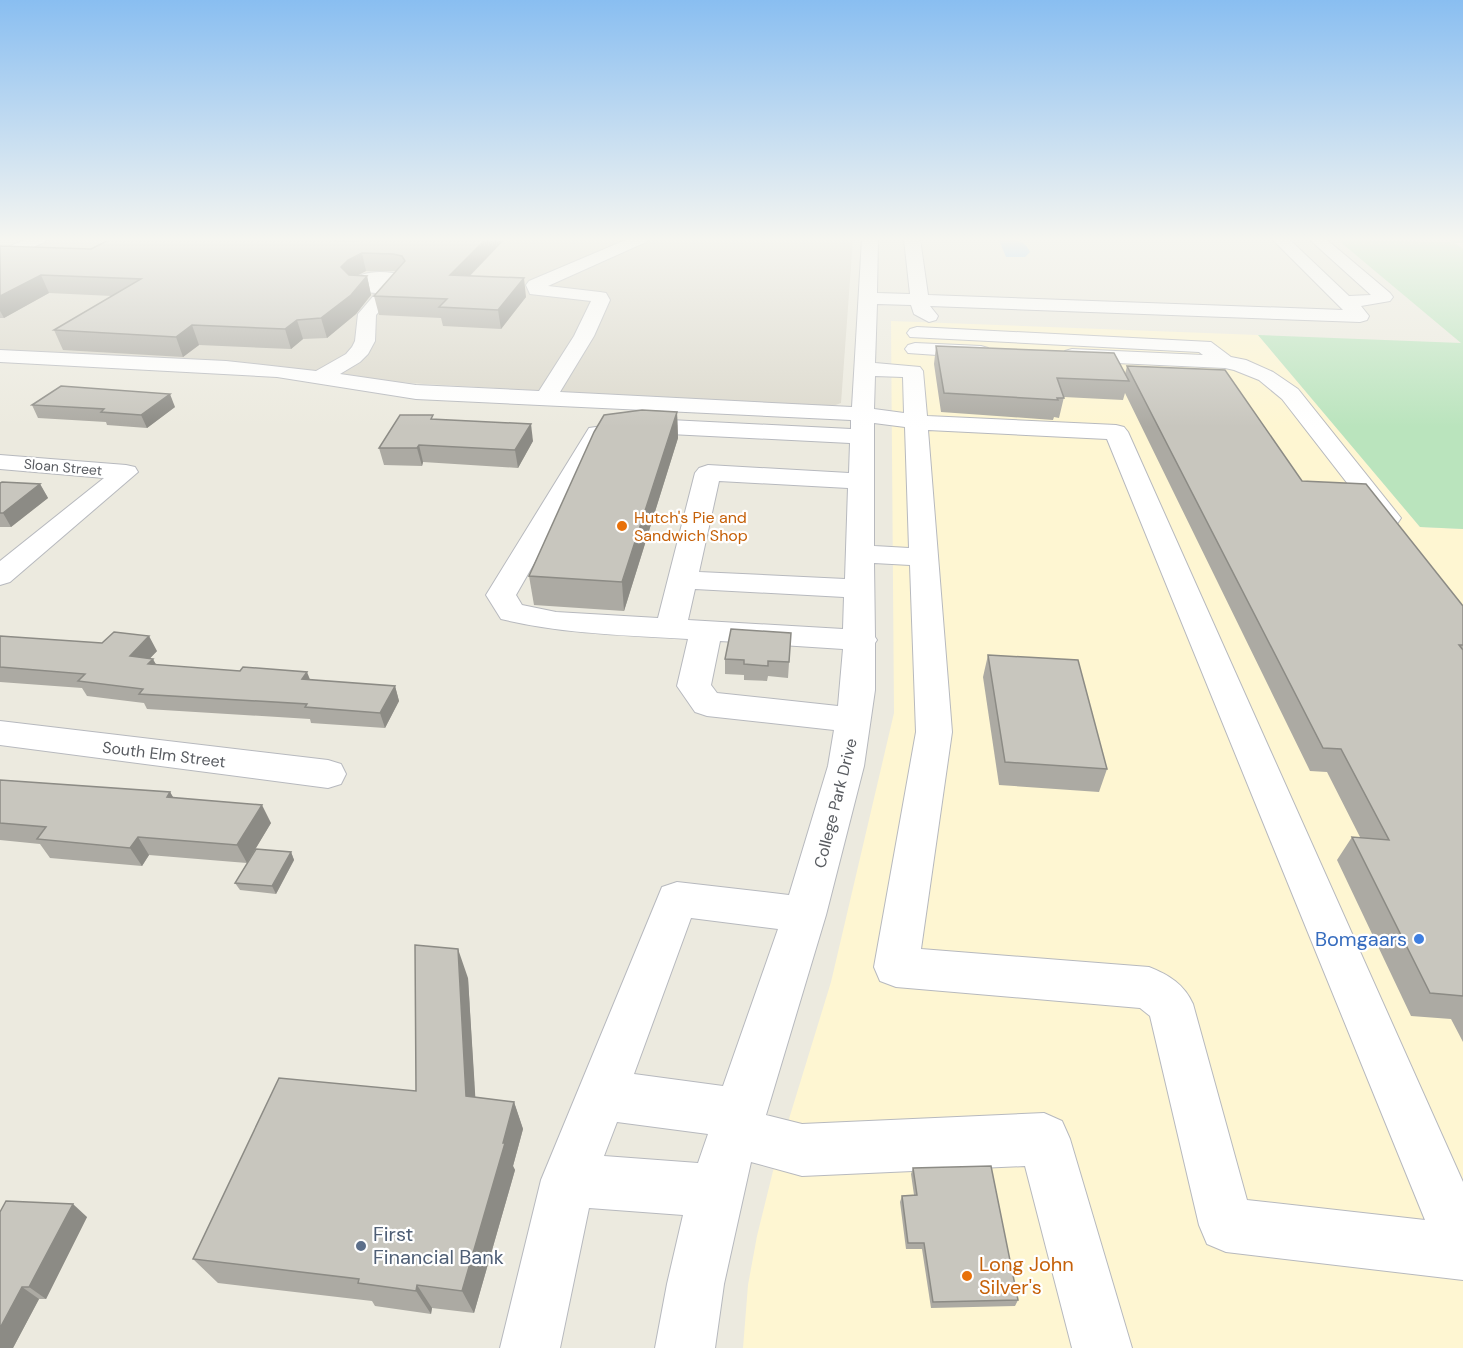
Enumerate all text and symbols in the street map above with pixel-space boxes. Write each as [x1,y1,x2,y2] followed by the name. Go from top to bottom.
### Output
[23,455,103,479] street label: Sloan Street
[634,507,748,546] place label: Hutch's Pie and Sandwich Shop
[615,519,629,533] marker: Hutch's Pie and Sandwich Shop
[809,736,862,870] street label: College Park Drive
[101,737,227,772] street label: South Elm Street
[1315,926,1407,952] place label: Bomgaars
[1412,932,1426,946] marker: Bomgaars
[373,1221,504,1270] place label: First Financial Bank
[354,1239,368,1253] marker: First Financial Bank
[979,1251,1074,1300] place label: Long John Silver's
[960,1269,974,1283] marker: Long John Silver's

